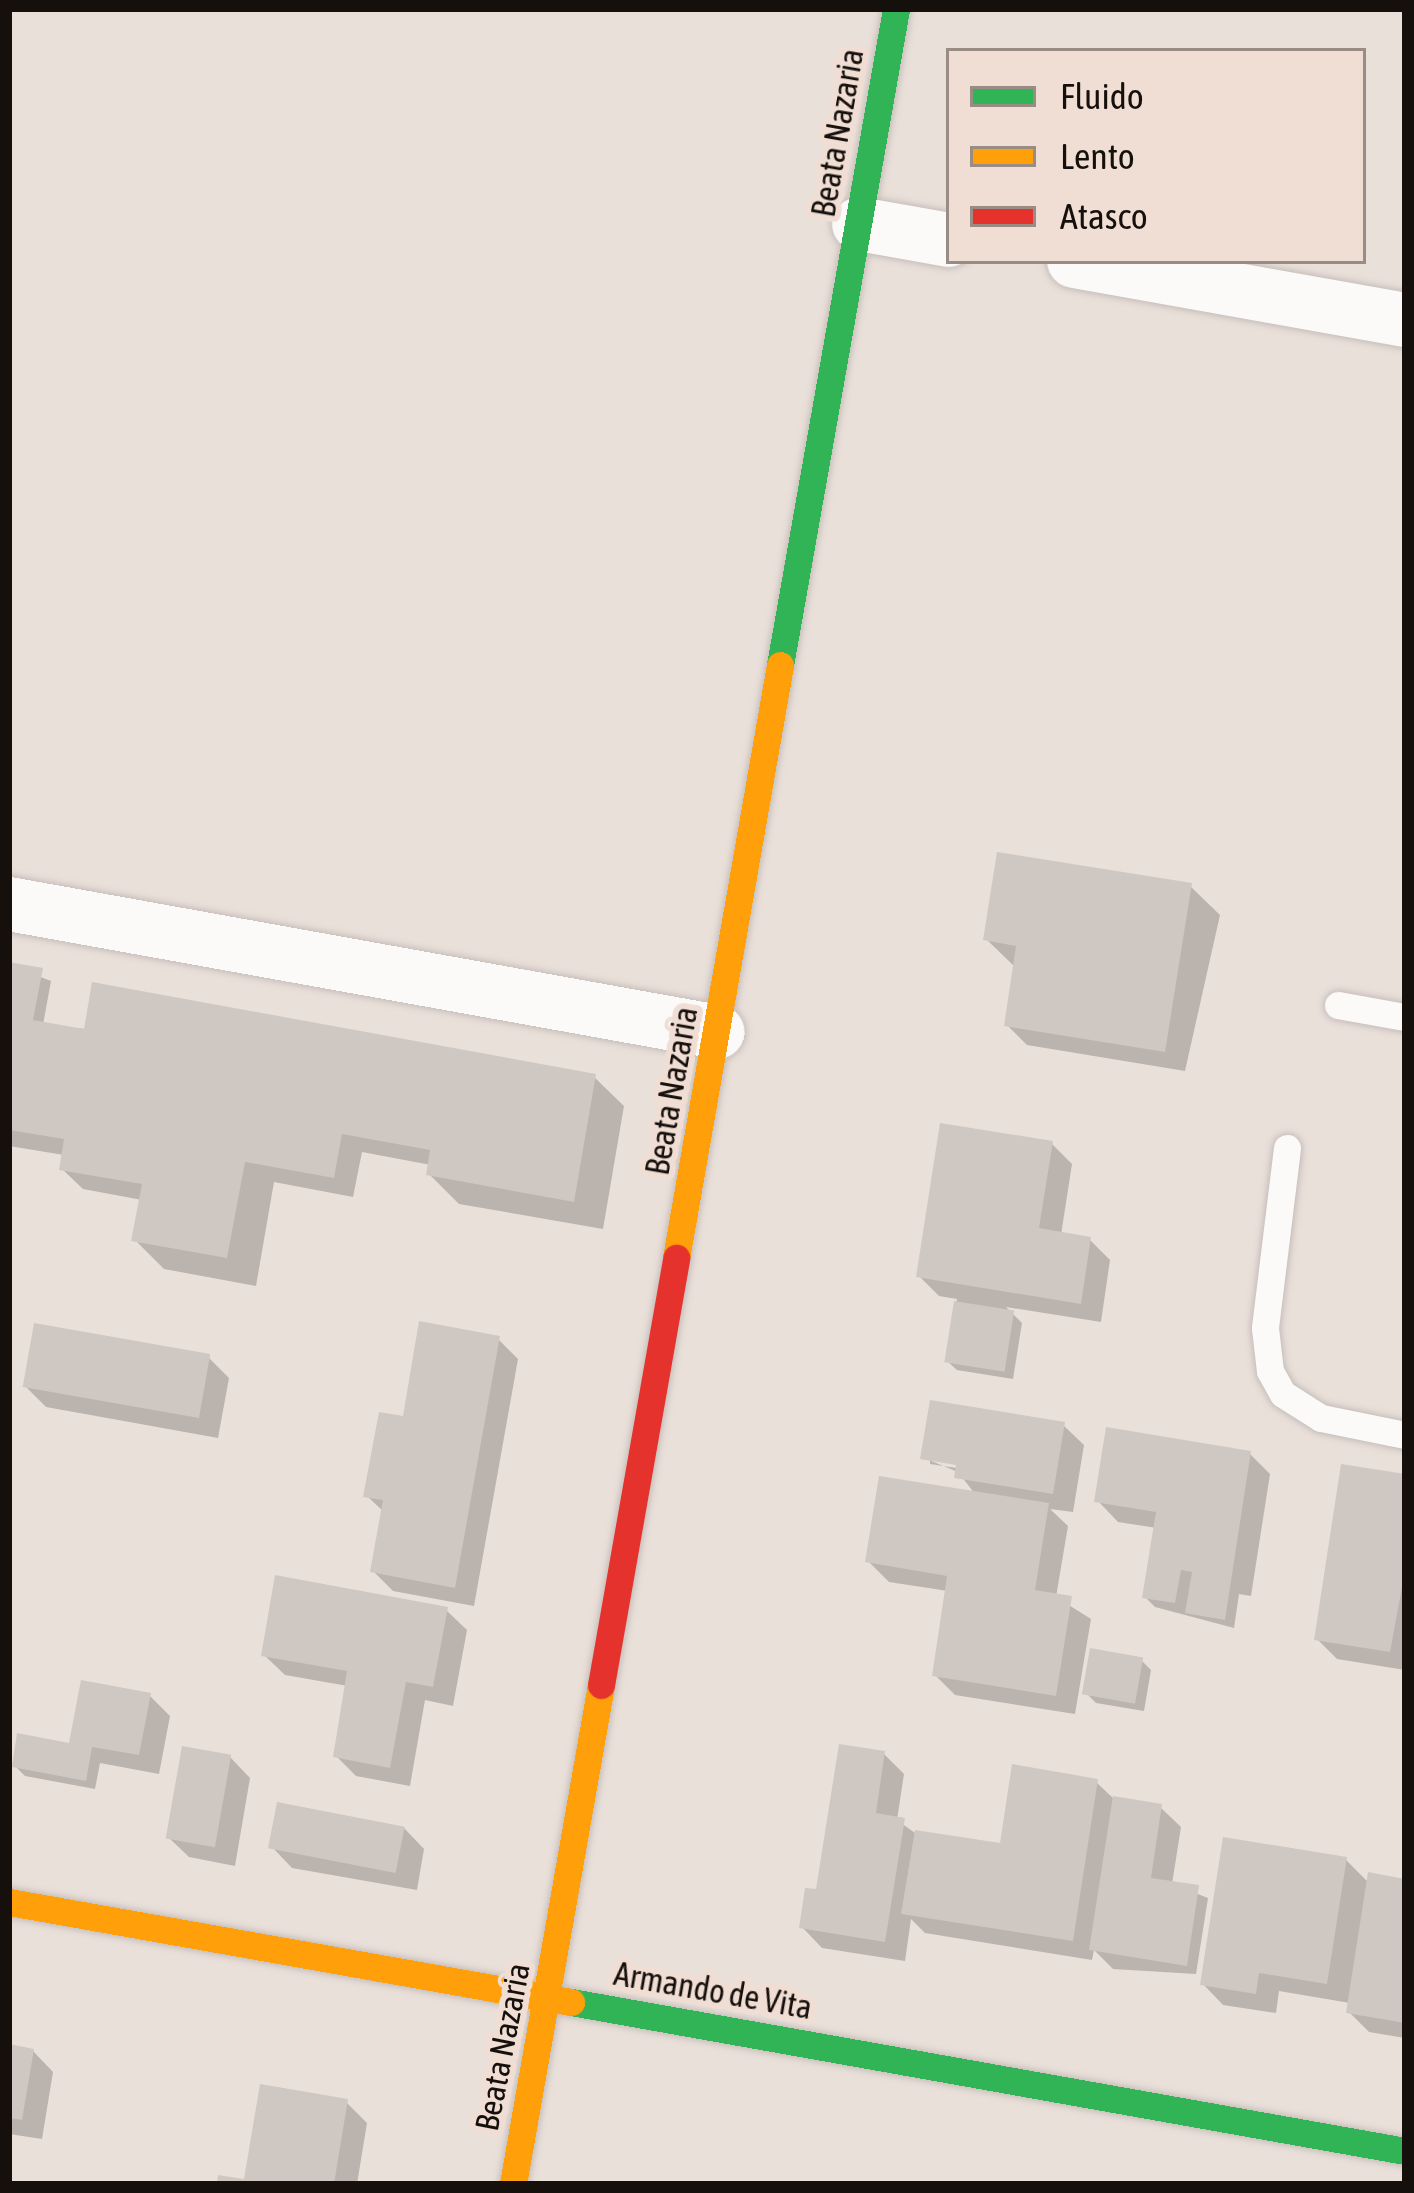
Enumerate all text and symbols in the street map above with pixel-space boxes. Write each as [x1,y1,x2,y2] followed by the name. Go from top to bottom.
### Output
[804,46,872,220] street label: Beata Nazaria
[946,48,1366,264] legend
[1060,75,1144,117] text: Fluido
[1060,135,1135,177] text: Lento
[1060,195,1148,237] text: Atasco
[638,1004,706,1178] street label: Beata Nazaria
[611,1954,815,2028] street label: Armando de Vita
[467,1960,539,2134] street label: Beata Nazaria

